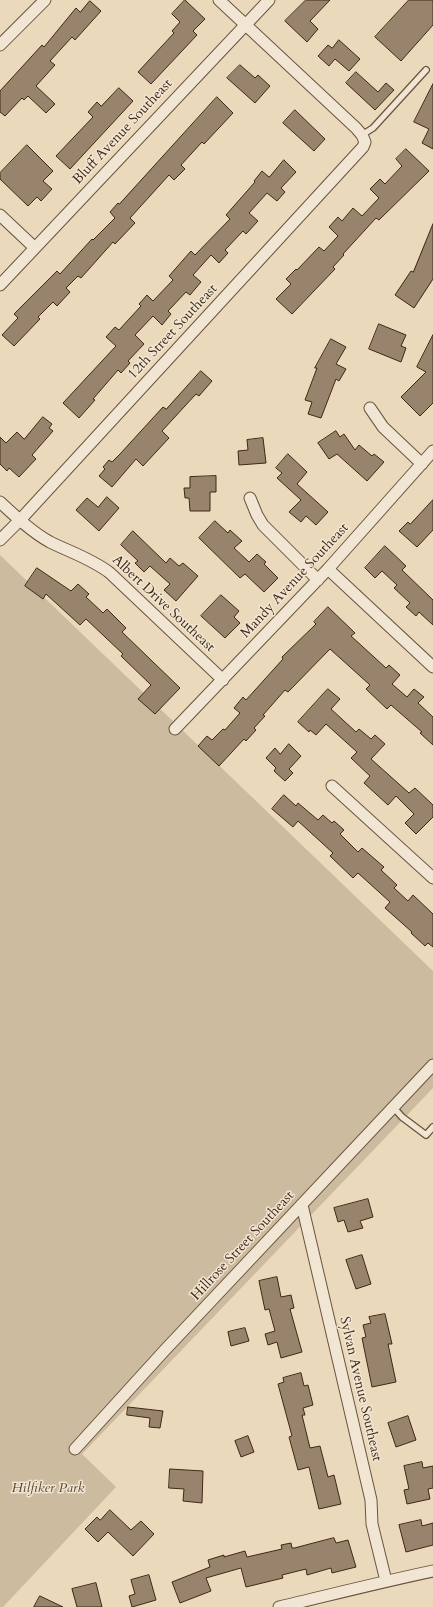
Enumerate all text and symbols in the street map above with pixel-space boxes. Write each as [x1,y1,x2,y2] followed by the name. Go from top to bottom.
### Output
[70,76,176,188] street label: Bluff Avenue Southeast
[125,281,221,383] street label: 12th Street Southeast
[237,520,353,642] street label: Mandy Avenue Southeast
[108,552,218,656] street label: Albert Drive Southeast
[188,1188,298,1304] street label: Hillrose Street Southeast
[335,1315,385,1463] street label: Sylvan Avenue Southeast
[11,1481,85,1497] park label: Hilfiker Park

